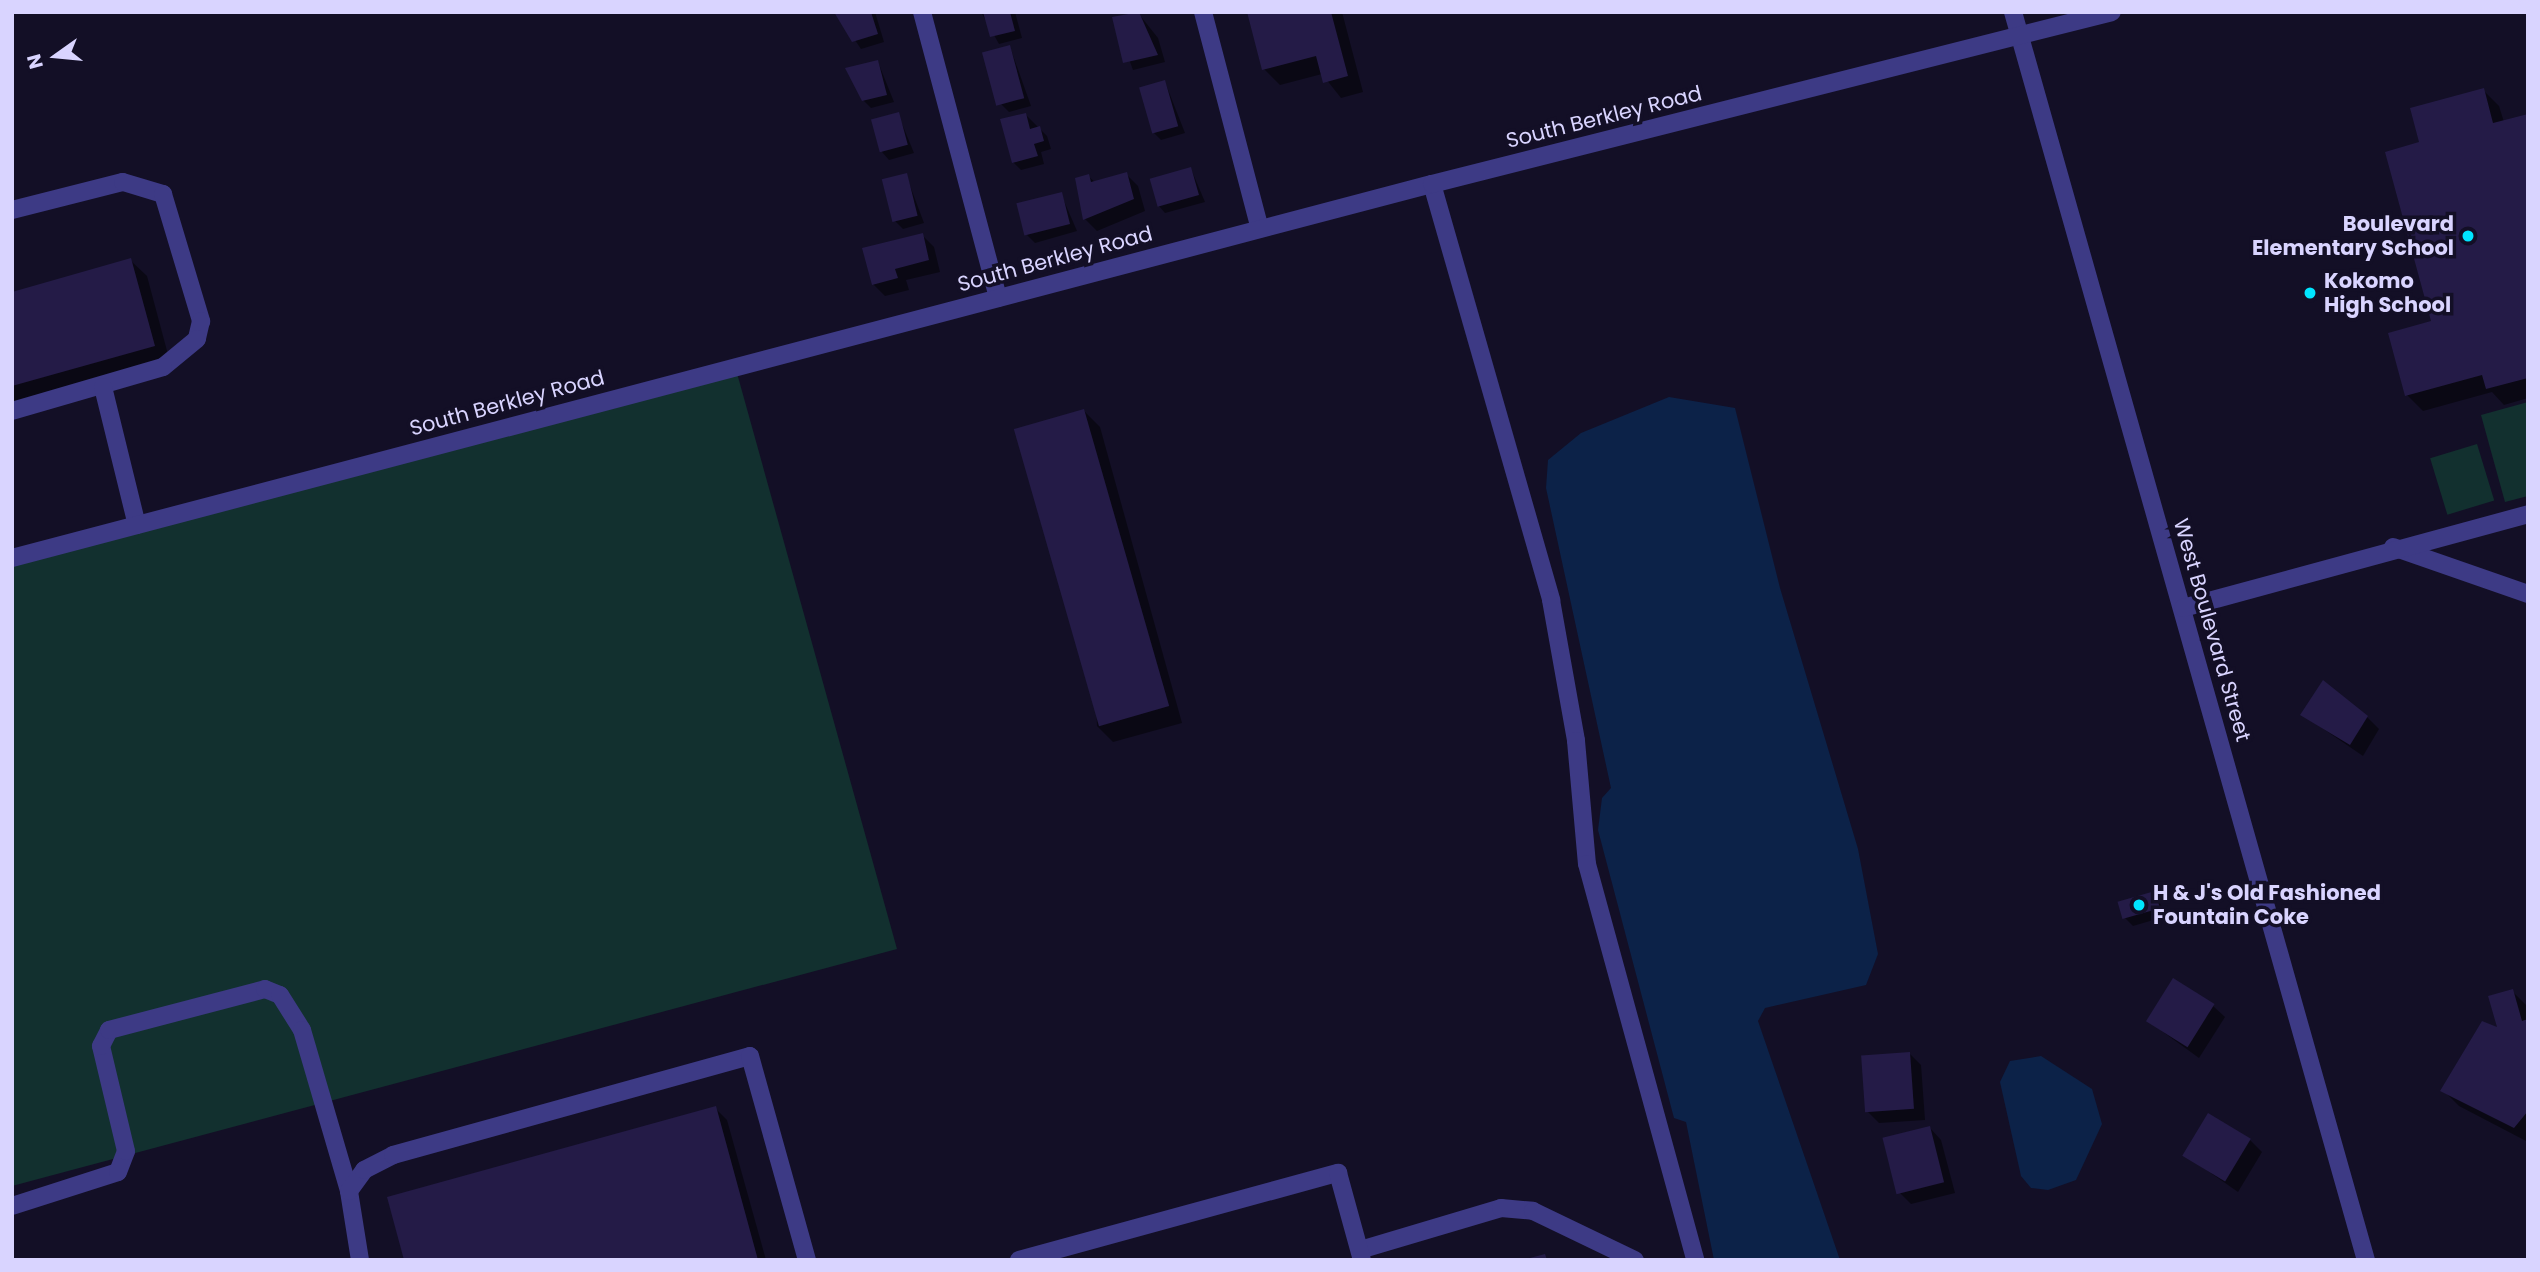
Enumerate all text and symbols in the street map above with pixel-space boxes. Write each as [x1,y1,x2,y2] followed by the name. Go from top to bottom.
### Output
[21,21,91,91] north arrow
[20,51,50,72] text: N
[1504,81,1704,153] street label: South Berkley Road
[2252,211,2454,261] place label: Boulevard Elementary School
[955,221,1155,297] street label: South Berkley Road
[2460,228,2476,244] marker: Boulevard Elementary School
[2324,268,2451,318] place label: Kokomo High School
[2302,285,2318,301] marker: Kokomo High School
[407,365,607,441] street label: South Berkley Road
[2168,516,2256,744] street label: West Boulevard Street
[2153,880,2381,930] place label: H & J's Old Fashioned Fountain Coke
[2131,897,2147,913] marker: H & J's Old Fashioned Fountain Coke

